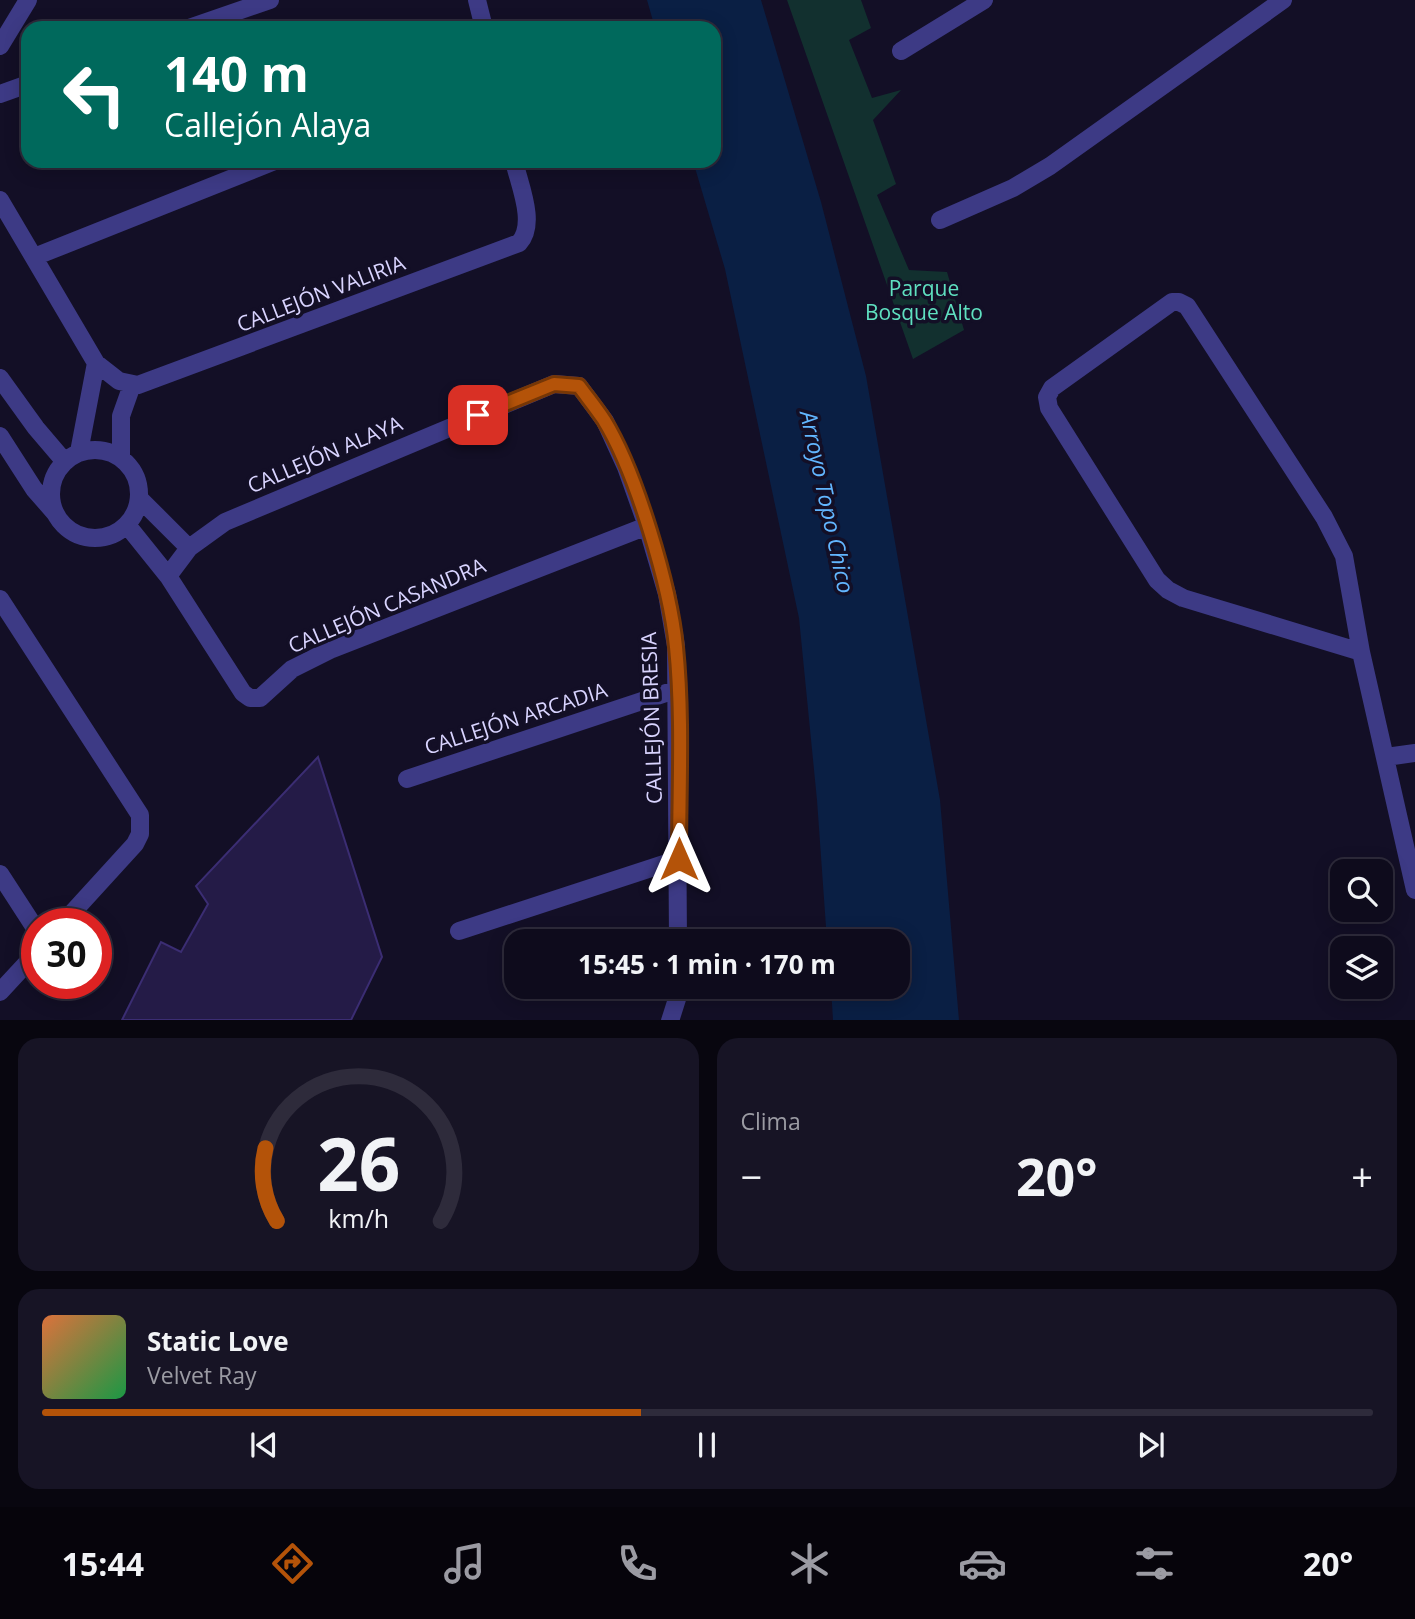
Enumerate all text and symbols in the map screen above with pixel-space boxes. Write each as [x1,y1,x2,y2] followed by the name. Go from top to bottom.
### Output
[164,40,309,106] text: 140 m
[49,49,140,140] icon: left
[164,103,371,146] text: Callejón Alaya
[232,248,409,338] street label: CALLEJÓN VALIRIA
[865,274,983,326] park label: Parque Bosque Alto
[448,385,508,445] pin
[459,396,497,434] icon: arrive
[793,405,863,596] water label: Arroyo Topo Chico
[243,409,407,499] street label: CALLEJÓN ALAYA
[284,551,490,659] street label: CALLEJÓN CASANDRA
[634,631,668,805] street label: CALLEJÓN BRESIA
[421,675,611,761] street label: CALLEJÓN ARCADIA
[642,822,716,896] position arrow
[1330,859,1393,999] map controls
[1330,859,1393,922] button: search
[21,908,112,999] speed limit sign: 30
[1330,936,1393,999] button: layers
[578,946,836,982] text: 15:45 · 1 min · 170 m
[741,1105,801,1137] text: Clima
[317,1113,400,1212] text: 26
[1016,1140,1098,1211] text: 20°
[741,1150,762,1202] text: −
[1351,1150,1373,1202] text: +
[328,1200,389,1234] text: km/h
[147,1323,289,1359] text: Static Love
[147,1359,257,1391] text: Velvet Ray
[245,1426,283,1464] icon: previous
[688,1426,726,1464] icon: pause
[1132,1426,1170,1464] icon: next
[268,1539,317,1588] icon: directions
[440,1539,489,1588] icon: music
[613,1539,662,1588] icon: phone
[785,1539,834,1588] icon: climate
[958,1539,1007,1588] icon: car
[1130,1539,1179,1588] icon: filters
[62,1542,144,1585] text: 15:44
[1303,1542,1353,1585] text: 20°

